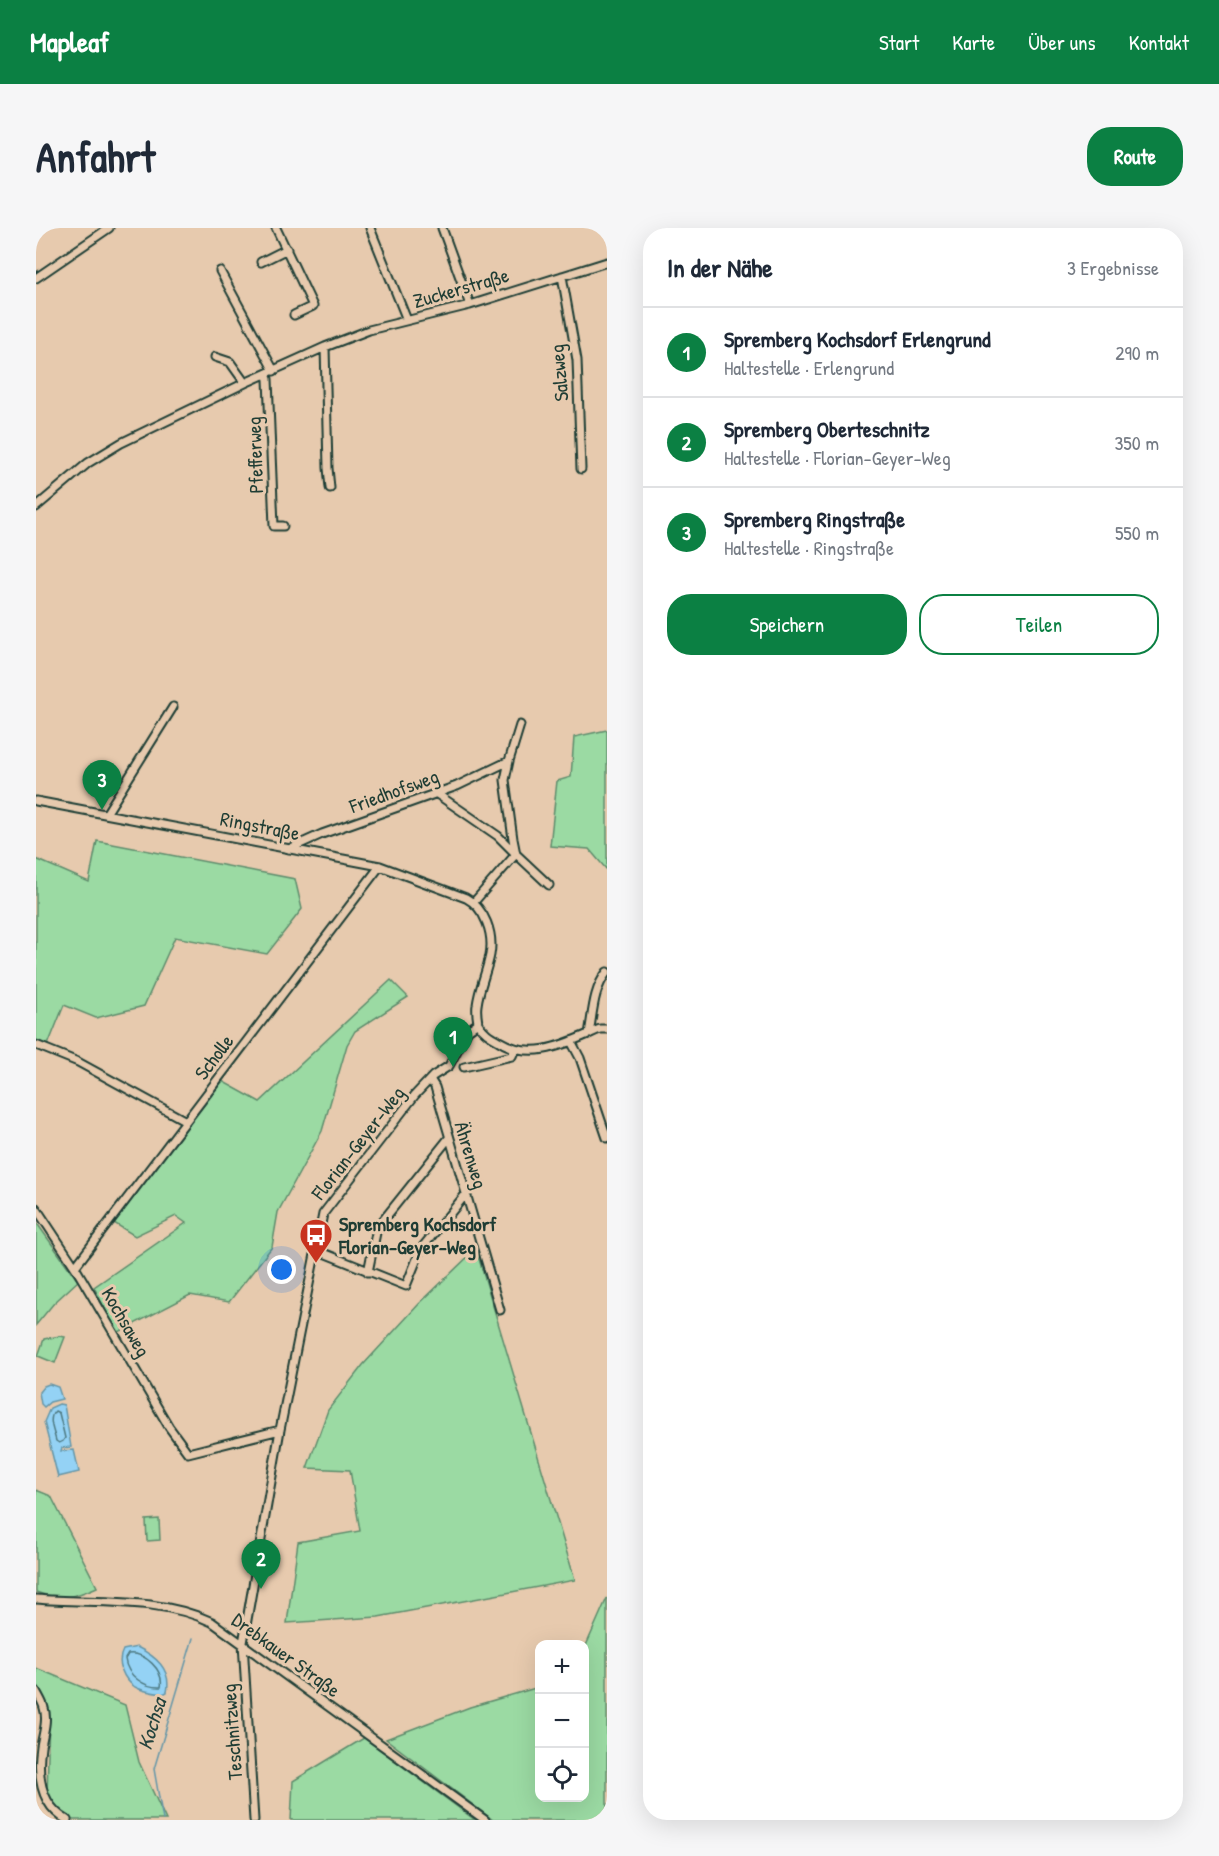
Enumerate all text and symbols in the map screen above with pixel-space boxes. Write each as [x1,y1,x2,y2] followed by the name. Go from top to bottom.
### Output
[30,23,109,61] text: Mapleaf
[879,28,919,57] text: Start
[952,28,995,57] text: Karte
[1028,28,1096,57] text: Über uns
[1129,28,1189,57] text: Kontakt
[1087,127,1183,186] button: Route
[36,128,155,185] text: Anfahrt
[667,250,773,285] text: In der Nähe
[1067,254,1159,281] text: 3 Ergebnisse
[410,261,512,314] street label: Zuckerstraße
[724,324,991,354] text: Spremberg Kochsdorf Erlengrund
[683,339,690,366] text: 1
[1115,339,1159,366] text: 290 m
[543,343,574,403] street label: Salzweg
[724,354,894,381] text: Haltestelle · Erlengrund
[724,414,930,444] text: Spremberg Oberteschnitz
[240,416,269,494] street label: Pfefferweg
[682,429,691,456] text: 2
[1114,429,1159,456] text: 350 m
[724,444,951,471] text: Haltestelle · Florian-Geyer-Weg
[724,504,905,534] text: Spremberg Ringstraße
[682,519,691,546] text: 3
[1115,519,1159,546] text: 550 m
[724,534,894,561] text: Haltestelle · Ringstraße
[667,594,907,655] button: Speichern
[919,594,1159,655] button: Teilen
[82,760,122,810] pin: 3
[345,762,442,819] street label: Friedhofsweg
[218,805,302,846] street label: Ringstraße
[434,1018,472,1067] pin: 1
[188,1029,239,1085] street label: Scholle
[304,1080,410,1206] street label: Florian-Geyer-Weg
[448,1118,495,1192] street label: Ährenweg
[338,1210,497,1261] place label: Spremberg Kochsdorf Florian-Geyer-Weg
[298,1217,334,1264] bus stop icon: Spremberg Kochsdorf Florian-Geyer-Weg
[267,1255,296,1284] your location
[96,1282,157,1362] street label: Kochsaweg
[242,1540,280,1589] pin: 2
[227,1606,346,1703] street label: Drebkauer Straße
[535,1640,589,1802] map controls
[535,1640,589,1694] button: +
[215,1683,248,1781] street label: Teschnitzweg
[130,1692,174,1753] water label: Kochsa
[535,1694,589,1748] button: −
[535,1748,589,1802] button: locate

